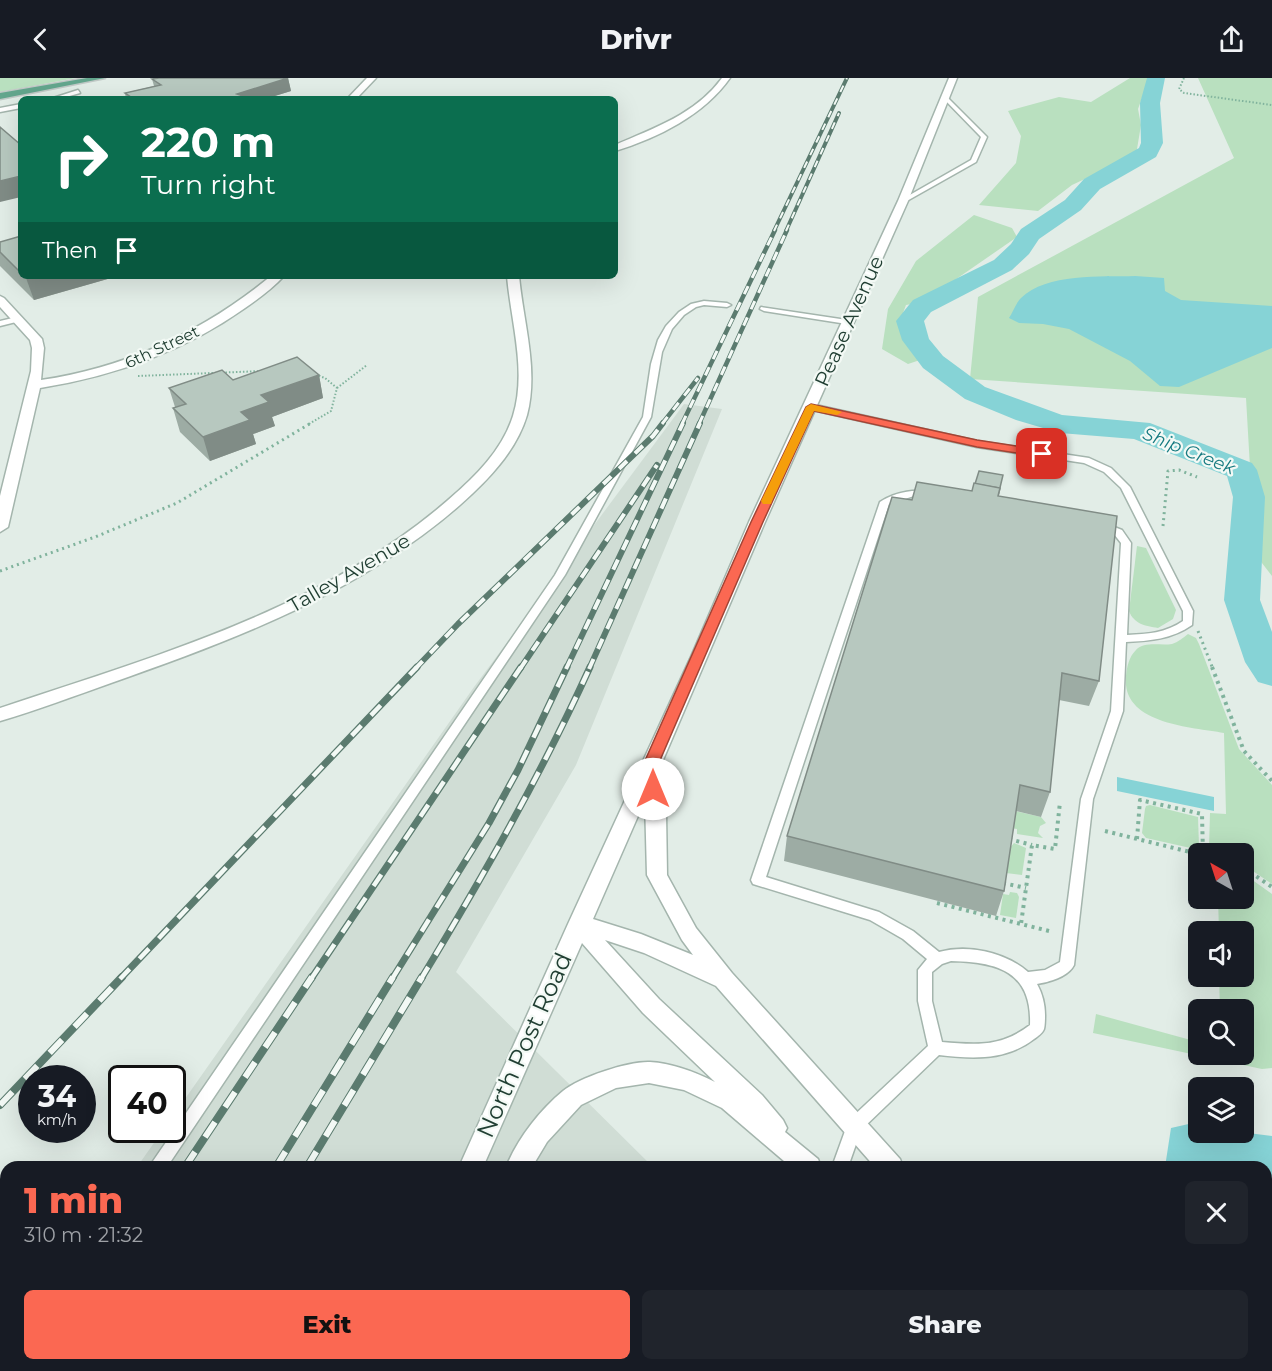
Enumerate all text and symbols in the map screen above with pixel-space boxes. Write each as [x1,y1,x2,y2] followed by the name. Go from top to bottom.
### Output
[24,23,57,56] icon: back
[600,23,672,56] text: Drivr
[1215,23,1248,56] icon: share
[141,116,275,168] text: 220 m
[42,120,120,198] icon: right
[141,168,276,201] text: Turn right
[110,234,143,267] icon: arrive
[42,237,98,264] text: Then
[810,252,888,390] street label: Pease Avenue
[122,321,203,372] street label: 6th Street
[1140,423,1239,480] water label: Ship Creek
[1016,428,1067,479] pin
[1025,437,1058,470] icon: arrive
[284,528,414,618] street label: Talley Avenue
[621,757,685,821] position arrow
[1188,843,1254,909] north arrow
[1188,843,1254,1143] map controls
[1188,921,1254,987] button: sound
[470,948,578,1142] street label: North Post Road
[1188,999,1254,1065] button: search
[108,1065,186,1143] speed limit sign: 40
[1188,1077,1254,1143] button: layers
[38,1078,76,1115] text: 34
[37,1110,77,1129] text: km/h
[24,1178,123,1222] text: 1 min
[1185,1181,1248,1244] button: close
[24,1223,143,1247] text: 310 m · 21:32
[24,1290,630,1359] button: Exit
[642,1290,1248,1359] button: Share

